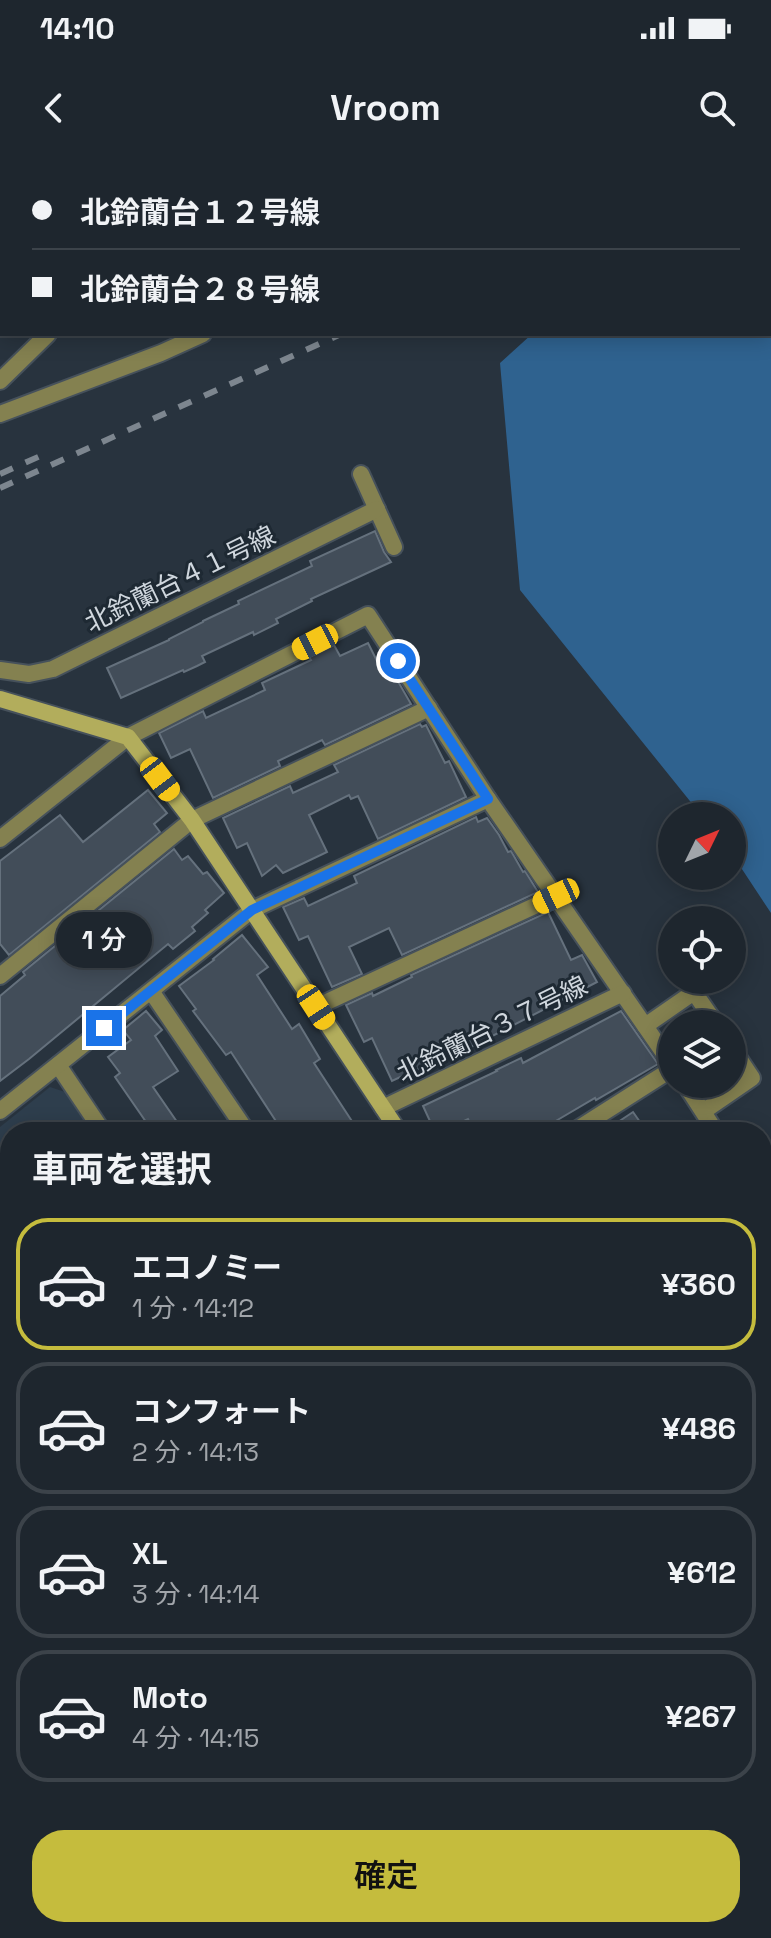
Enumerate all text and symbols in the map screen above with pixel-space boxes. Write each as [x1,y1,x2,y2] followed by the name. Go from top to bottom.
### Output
[40,9,115,48] text: 14:10
[330,85,441,131] text: Vroom
[32,86,76,130] icon: back
[695,86,739,130] icon: search
[80,193,320,232] text: 北鈴蘭台１２号線
[80,270,320,309] text: 北鈴蘭台２８号線
[79,518,281,640] street label: 北鈴蘭台４１号線
[288,620,342,664] car
[380,643,416,679] route start
[136,753,184,805] car
[658,802,746,890] north arrow
[658,802,746,1098] map controls
[529,875,583,917] car
[658,906,746,994] button: locate
[56,912,152,968] callout: 1 分
[82,923,126,957] text: 1 分
[391,968,593,1090] street label: 北鈴蘭台３７号線
[293,980,339,1034] car
[86,1010,122,1046] route end
[658,1010,746,1098] button: layers
[32,1147,212,1193] text: 車両を選択
[36,1248,108,1320] icon: car
[132,1248,282,1287] text: エコノミー
[661,1265,736,1304] text: ¥360
[132,1291,254,1325] text: 1 分 · 14:12
[36,1392,108,1464] icon: car
[132,1392,311,1431] text: コンフォート
[662,1409,736,1448] text: ¥486
[132,1435,259,1469] text: 2 分 · 14:13
[132,1534,168,1573] text: XL
[36,1536,108,1608] icon: car
[668,1553,736,1592] text: ¥612
[132,1577,259,1611] text: 3 分 · 14:14
[132,1678,208,1717] text: Moto
[36,1680,108,1752] icon: car
[665,1697,736,1736] text: ¥267
[132,1721,259,1755] text: 4 分 · 14:15
[32,1830,740,1922] button: 確定

